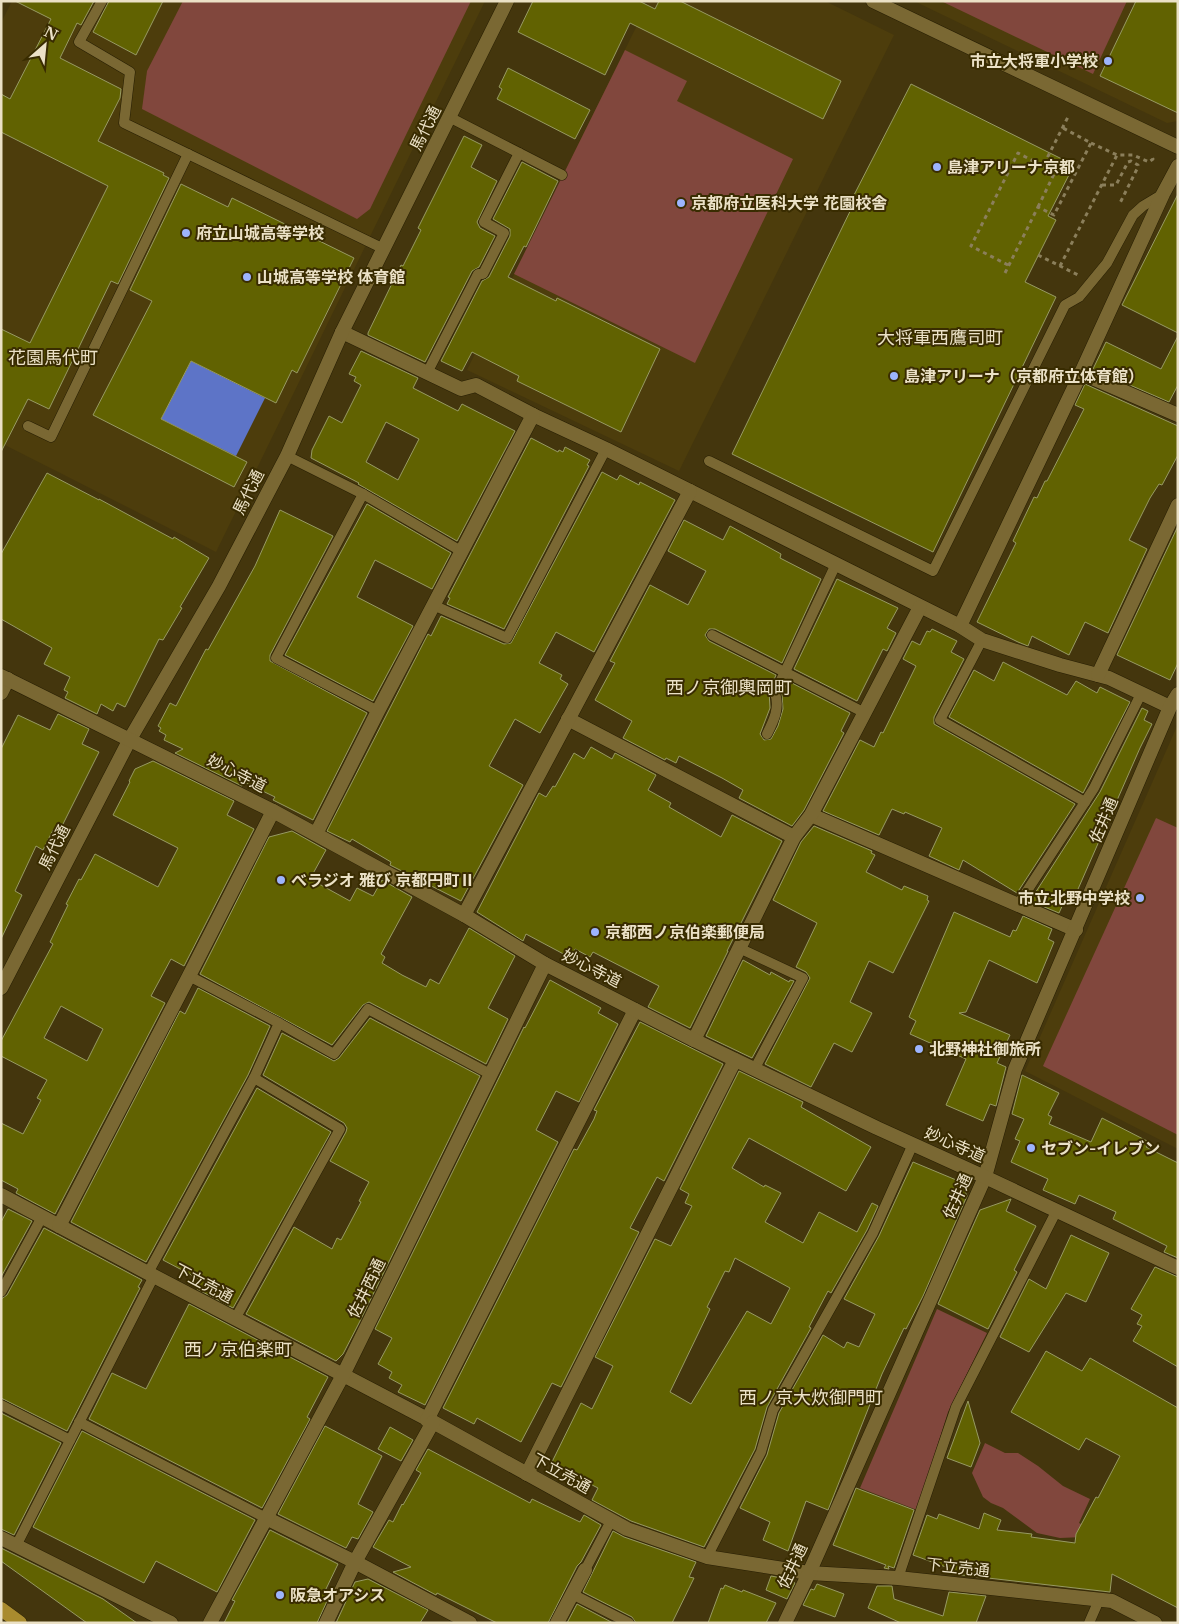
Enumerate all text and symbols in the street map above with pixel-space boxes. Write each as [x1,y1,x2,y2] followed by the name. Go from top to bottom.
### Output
[20,20,70,70] north arrow
[41,22,61,44] text: N
[970,51,1098,71] place label: 市立大将軍小学校
[1102,55,1114,67] marker: 市立大将軍小学校
[405,102,445,154] street label: 馬代通
[947,157,1075,177] place label: 島津アリーナ京都
[931,161,943,173] marker: 島津アリーナ京都
[691,193,887,213] place label: 京都府立医科大学 花園校舎
[675,197,687,209] marker: 京都府立医科大学 花園校舎
[196,223,324,243] place label: 府立山城高等学校
[180,227,192,239] marker: 府立山城高等学校
[257,267,405,287] place label: 山城高等学校 体育館
[241,271,253,283] marker: 山城高等学校 体育館
[877,327,1003,349] district label: 大将軍西鷹司町
[8,347,98,369] district label: 花園馬代町
[904,366,1144,386] place label: 島津アリーナ（京都府立体育館）
[888,370,900,382] marker: 島津アリーナ（京都府立体育館）
[228,466,268,518] street label: 馬代通
[666,677,792,699] district label: 西ノ京御輿岡町
[204,750,270,796] street label: 妙心寺道
[1084,794,1122,846] street label: 佐井通
[34,821,74,873] street label: 馬代通
[291,870,475,890] place label: べラジオ 雅び 京都円町Ⅱ
[275,874,287,886] marker: べラジオ 雅び 京都円町Ⅱ
[1018,888,1130,908] place label: 市立北野中学校
[1134,892,1146,904] marker: 市立北野中学校
[605,922,765,942] place label: 京都西ノ京伯楽郵便局
[589,926,601,938] marker: 京都西ノ京伯楽郵便局
[559,945,625,991] street label: 妙心寺道
[929,1039,1041,1059] place label: 北野神社御旅所
[913,1043,925,1055] marker: 北野神社御旅所
[922,1122,988,1166] street label: 妙心寺道
[1041,1138,1160,1158] place label: セブン-イレブン
[1025,1142,1037,1154] marker: セブン-イレブン
[938,1170,976,1222] street label: 佐井通
[343,1255,389,1321] street label: 佐井西通
[171,1259,237,1307] street label: 下立売通
[184,1339,292,1361] district label: 西ノ京伯楽町
[739,1387,883,1409] district label: 西ノ京大炊御門町
[529,1449,595,1497] street label: 下立売通
[773,1540,811,1592] street label: 佐井通
[925,1554,991,1580] street label: 下立売通
[290,1585,385,1605] place label: 阪急オアシス
[274,1589,286,1601] marker: 阪急オアシス

